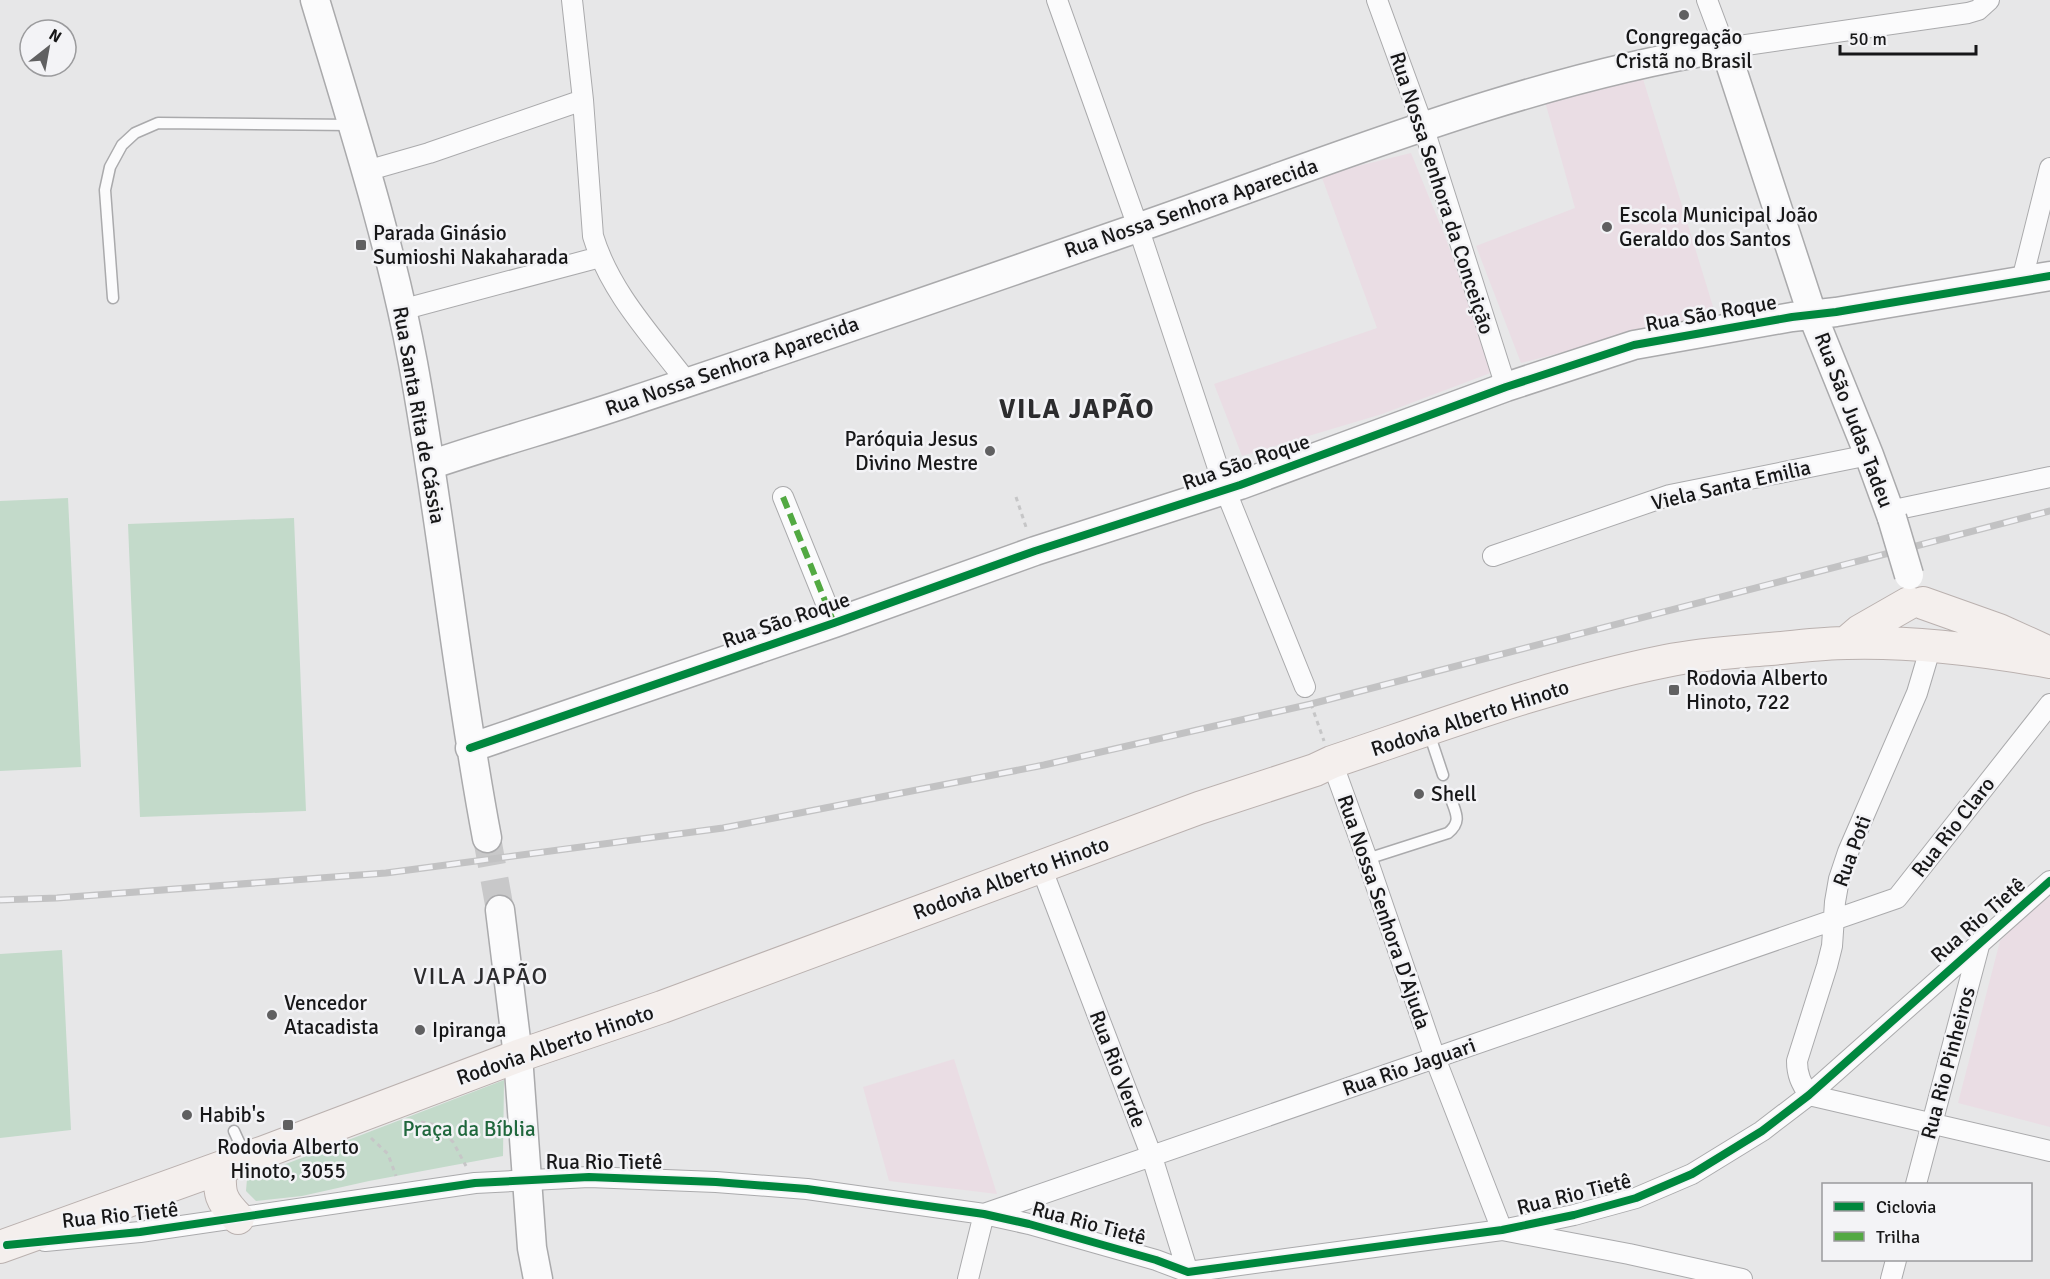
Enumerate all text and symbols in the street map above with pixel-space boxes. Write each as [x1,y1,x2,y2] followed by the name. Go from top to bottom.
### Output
[1677,8,1691,22] marker: Congregação Cristã no Brasil
[18,18,78,78] north arrow
[1840,18,1976,56] scale bar
[1616,24,1753,74] place label: Congregação Cristã no Brasil
[45,25,65,47] text: N
[1849,28,1887,50] text: 50 m
[1384,49,1500,337] street label: Rua Nossa Senhora da Conceição
[1061,152,1321,264] street label: Rua Nossa Senhora Aparecida
[1619,202,1818,252] place label: Escola Municipal João Geraldo dos Santos
[373,220,569,270] place label: Parada Ginásio Sumioshi Nakaharada
[1600,220,1614,234] marker: Escola Municipal João Geraldo dos Santos
[354,238,368,252] marker: Parada Ginásio Sumioshi Nakaharada
[1643,289,1779,337] street label: Rua São Roque
[387,304,451,526] street label: Rua Santa Rita de Cássia
[602,310,862,422] street label: Rua Nossa Senhora Aparecida
[1809,329,1899,511] street label: Rua São Judas Tadeu
[999,393,1155,426] district label: VILA JAPÃO
[844,426,978,476] place label: Paróquia Jesus Divino Mestre
[1179,428,1313,496] street label: Rua São Roque
[983,444,997,458] marker: Paróquia Jesus Divino Mestre
[1649,454,1813,516] street label: Viela Santa Emilia
[719,586,853,654] street label: Rua São Roque
[1686,665,1828,715] place label: Rodovia Alberto Hinoto, 722
[1368,674,1572,762] street label: Rodovia Alberto Hinoto
[1667,683,1681,697] marker: Rodovia Alberto Hinoto, 722
[1906,772,2000,882] street label: Rua Rio Claro
[1431,781,1477,807] place label: Shell
[1412,787,1426,801] marker: Shell
[1332,791,1436,1033] street label: Rua Nossa Senhora D'Ajuda
[1827,812,1877,890] street label: Rua Poti
[909,830,1113,926] street label: Rodovia Alberto Hinoto
[1925,872,2031,968] street label: Rua Rio Tietê
[413,961,549,991] district label: VILA JAPÃO
[1915,984,1981,1142] street label: Rua Rio Pinheiros
[284,990,379,1040] place label: Vencedor Atacadista
[453,999,657,1091] street label: Rodovia Alberto Hinoto
[1084,1007,1152,1131] street label: Rua Rio Verde
[265,1008,279,1022] marker: Vencedor Atacadista
[432,1017,506,1043] place label: Ipiranga
[413,1023,427,1037] marker: Ipiranga
[1339,1032,1479,1102] street label: Rua Rio Jaguari
[199,1102,265,1128] place label: Habib's
[180,1108,194,1122] marker: Habib's
[402,1116,536,1142] park label: Praça da Bíblia
[281,1118,295,1132] marker: Rodovia Alberto Hinoto, 3055
[217,1134,359,1184] place label: Rodovia Alberto Hinoto, 3055
[546,1149,662,1175] street label: Rua Rio Tietê
[1514,1167,1634,1221] street label: Rua Rio Tietê
[1822,1183,2032,1261] legend
[1029,1195,1149,1251] street label: Rua Rio Tietê
[60,1196,180,1234] street label: Rua Rio Tietê
[1876,1196,1936,1218] text: Ciclovia
[1876,1226,1920,1248] text: Trilha

